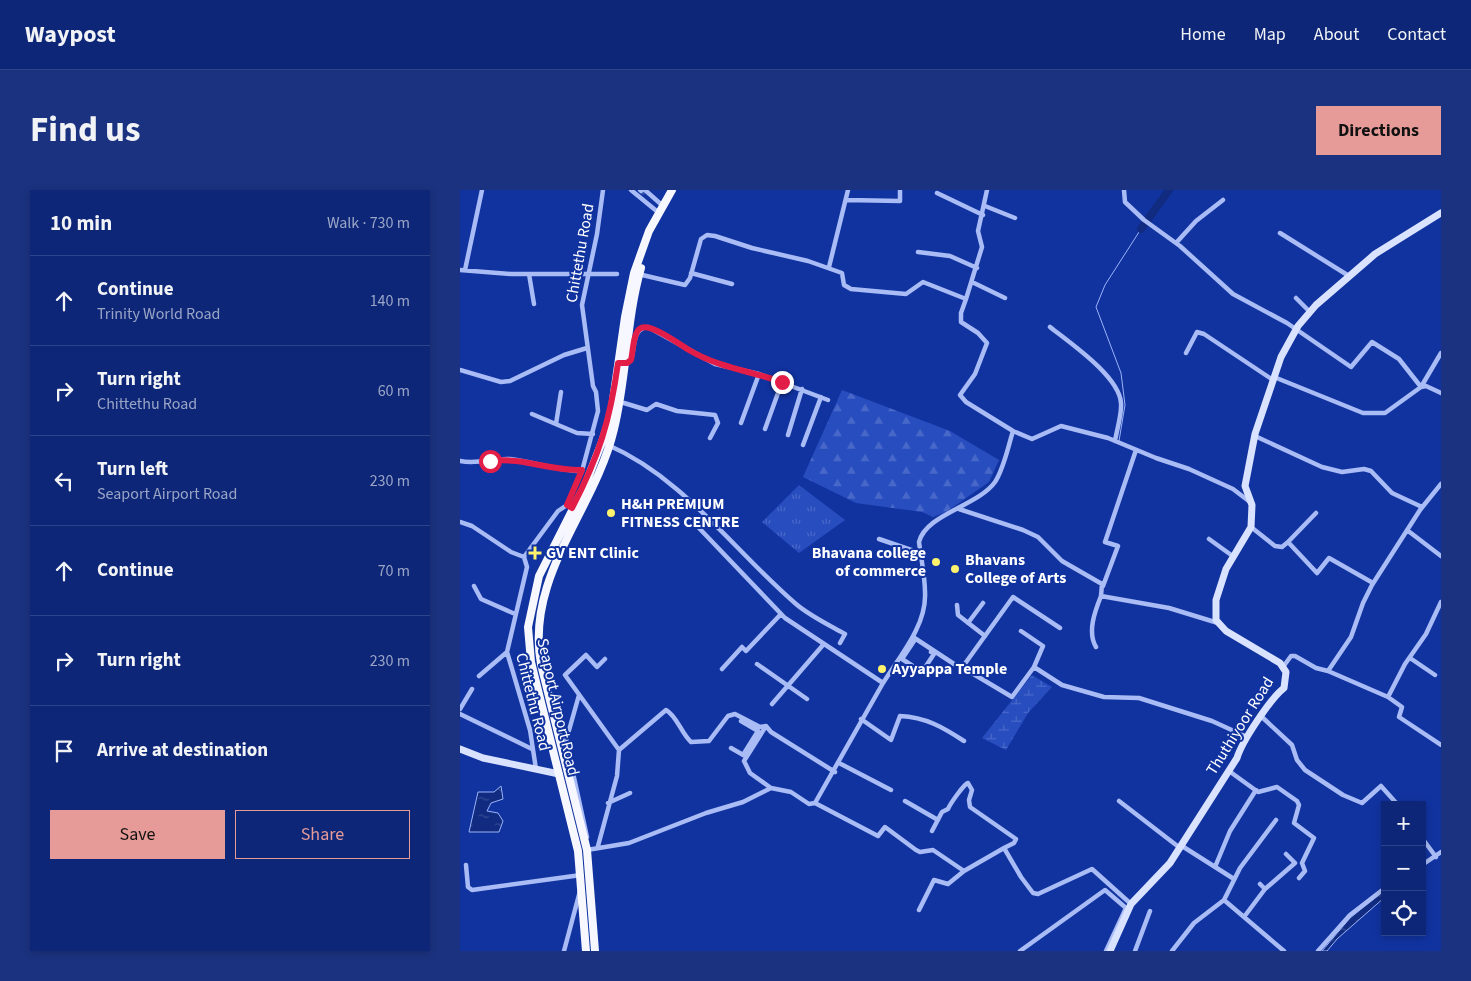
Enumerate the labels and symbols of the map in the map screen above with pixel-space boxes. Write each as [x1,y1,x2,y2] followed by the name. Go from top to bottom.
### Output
[560,202,600,304] street label: Chittethu Road
[771,371,794,394] route end
[479,450,502,473] route start
[621,493,739,533] place label: H&H PREMIUM FITNESS CENTRE
[605,507,617,519] marker: H&H PREMIUM FITNESS CENTRE
[546,542,639,564] place label: GV ENT Clinic
[812,542,926,582] place label: Bhavana college of commerce
[528,546,542,560] marker: GV ENT Clinic
[965,549,1066,589] place label: Bhavans College of Arts
[930,556,942,568] marker: Bhavana college of commerce
[949,563,961,575] marker: Bhavans College of Arts
[532,636,584,778] street label: Seaport Airport Road
[510,651,556,753] street label: Chittethu Road
[891,658,1007,680] place label: Ayyappa Temple
[876,663,888,675] marker: Ayyappa Temple
[1201,673,1279,779] street label: Thuthiyoor Road

